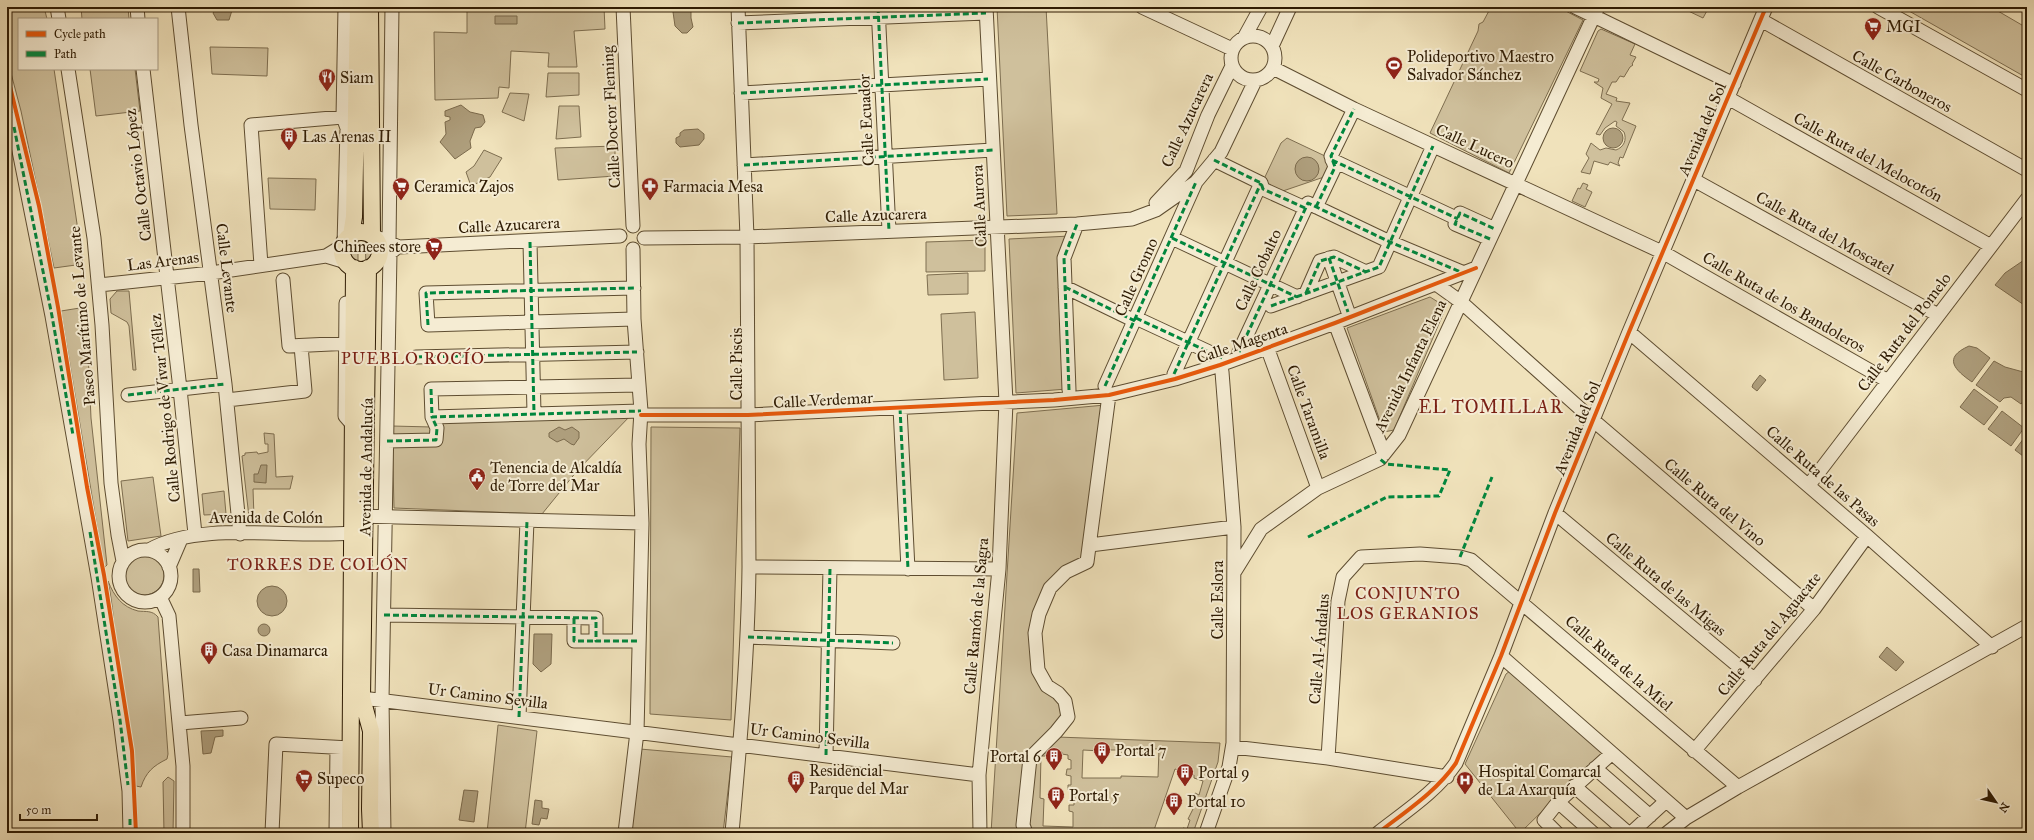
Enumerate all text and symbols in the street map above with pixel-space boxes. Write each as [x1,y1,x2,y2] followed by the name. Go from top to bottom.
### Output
[1863,16,1883,41] supermarket icon: MGI
[1886,17,1921,36] place label: MGI
[18,18,158,70] legend
[54,27,106,41] text: Cycle path
[598,45,625,189] street label: Calle Doctor Fleming
[1849,46,1955,116] street label: Calle Carboneros
[54,47,77,61] text: Path
[1407,47,1554,84] place label: Polideportivo Maestro Salvador Sánchez
[1384,55,1404,80] sports icon: Polideportivo Maestro Salvador Sánchez
[317,67,337,92] restaurant icon: Siam
[340,68,374,87] place label: Siam
[1157,70,1217,170] street label: Calle Azucarera
[854,74,878,166] street label: Calle Ecuador
[1673,79,1730,179] street label: Avenida del Sol
[120,107,156,242] street label: Calle Octavio López
[1790,108,1946,206] street label: Calle Ruta del Melocotón
[1433,120,1517,172] street label: Calle Lucero
[279,126,299,151] building icon: Las Arenas II
[302,127,392,146] place label: Las Arenas II
[967,164,991,248] street label: Calle Aurora
[391,176,411,201] supermarket icon: Ceramica Zajos
[640,176,660,201] pharmacy icon: Farmacia Mesa
[414,177,514,196] place label: Ceramica Zajos
[663,177,763,196] place label: Farmacia Mesa
[1753,187,1898,279] street label: Calle Ruta del Moscatel
[825,204,927,226] street label: Calle Azucarera
[458,213,561,237] street label: Calle Azucarera
[212,222,242,314] street label: Calle Levante
[65,225,99,407] street label: Paseo Marítimo de Levante
[1231,226,1285,314] street label: Calle Cobalto
[1110,235,1162,319] street label: Calle Gromo
[424,236,444,261] supermarket icon: Chinees store
[333,237,421,256] place label: Chinees store
[126,247,200,275] street label: Las Arenas
[1699,248,1869,357] street label: Calle Ruta de los Bandoleros
[1853,269,1955,395] street label: Calle Ruta del Pomelo
[1369,296,1451,436] street label: Avenida Infanta Elena
[146,312,185,503] street label: Calle Rodrigo de Vivar Téllez
[1194,319,1290,368] street label: Calle Magenta
[727,327,746,400] street label: Calle Piscis
[341,347,485,369] district label: PUEBLO ROCÍO
[1283,362,1335,462] street label: Calle Taramilla
[1549,378,1605,479] street label: Avenida del Sol
[773,388,873,412] street label: Calle Verdemar
[1418,396,1564,418] district label: EL TOMILLAR
[355,397,377,537] street label: Avenida de Andalucía
[1762,421,1884,531] street label: Calle Ruta de las Pasas
[1660,454,1770,550] street label: Calle Ruta del Vino
[490,458,622,495] place label: Tenencia de Alcaldía de Torre del Mar
[467,466,487,491] public building icon: Tenencia de Alcaldía de Torre del Mar
[208,508,323,527] street label: Avenida de Colón
[1601,528,1730,641] street label: Calle Ruta de las Migas
[960,537,993,695] street label: Calle Ramón de la Sagra
[227,553,409,575] district label: TORRES DE COLÓN
[1208,560,1227,639] street label: Calle Eslora
[1713,568,1826,700] street label: Calle Ruta del Aguacate
[1336,583,1480,624] district label: CONJUNTO LOS GERANIOS
[1304,593,1333,705] street label: Calle Al-Ándalus
[1561,611,1677,715] street label: Calle Ruta de la Miel
[199,640,219,665] building icon: Casa Dinamarca
[222,641,328,660] place label: Casa Dinamarca
[427,679,549,713] street label: Ur Camino Sevilla
[749,719,871,753] street label: Ur Camino Sevilla
[1092,740,1112,765] building icon: Portal 7
[1115,741,1167,760] place label: Portal 7
[1044,746,1064,771] building icon: Portal 6
[990,747,1042,766] place label: Portal 6
[809,761,909,799] place label: Residencial Parque del Mar
[1175,762,1195,787] building icon: Portal 9
[1478,762,1602,800] place label: Hospital Comarcal de La Axarquía
[1198,763,1250,782] place label: Portal 9
[294,768,314,793] supermarket icon: Supeco
[317,769,364,788] place label: Supeco
[786,769,806,794] building icon: Residencial Parque del Mar
[1455,770,1475,795] hospital icon: Hospital Comarcal de La Axarquía
[1976,782,2016,822] north arrow
[1046,785,1066,810] building icon: Portal 5
[1069,786,1120,805] place label: Portal 5
[1164,791,1184,816] building icon: Portal 10
[1187,792,1246,811] place label: Portal 10
[20,796,97,822] scale bar
[1996,800,2012,815] text: N
[26,803,51,817] text: 50 m

